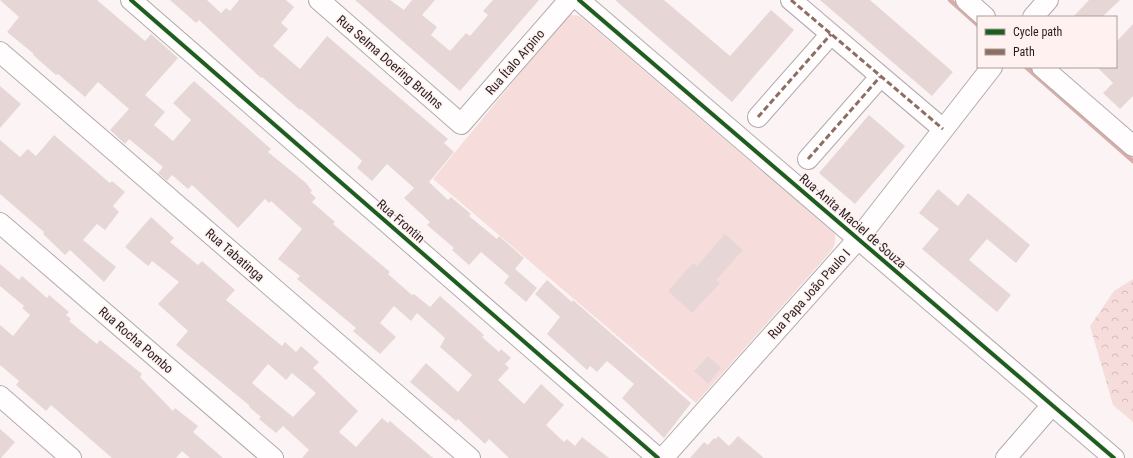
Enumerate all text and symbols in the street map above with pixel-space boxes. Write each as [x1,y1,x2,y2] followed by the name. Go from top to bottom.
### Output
[334,12,446,112] street label: Rua Selma Doering Bruhns
[977,16,1117,68] legend
[1013,25,1063,39] text: Cycle path
[482,26,548,98] street label: Rua Ítalo Arpino
[1013,45,1035,59] text: Path
[797,171,909,271] street label: Rua Anita Maciel de Souza
[374,196,428,246] street label: Rua Frontin
[203,225,267,285] street label: Rua Tabatinga
[765,246,853,342] street label: Rua Papa João Paulo I
[96,304,176,376] street label: Rua Rocha Pombo

